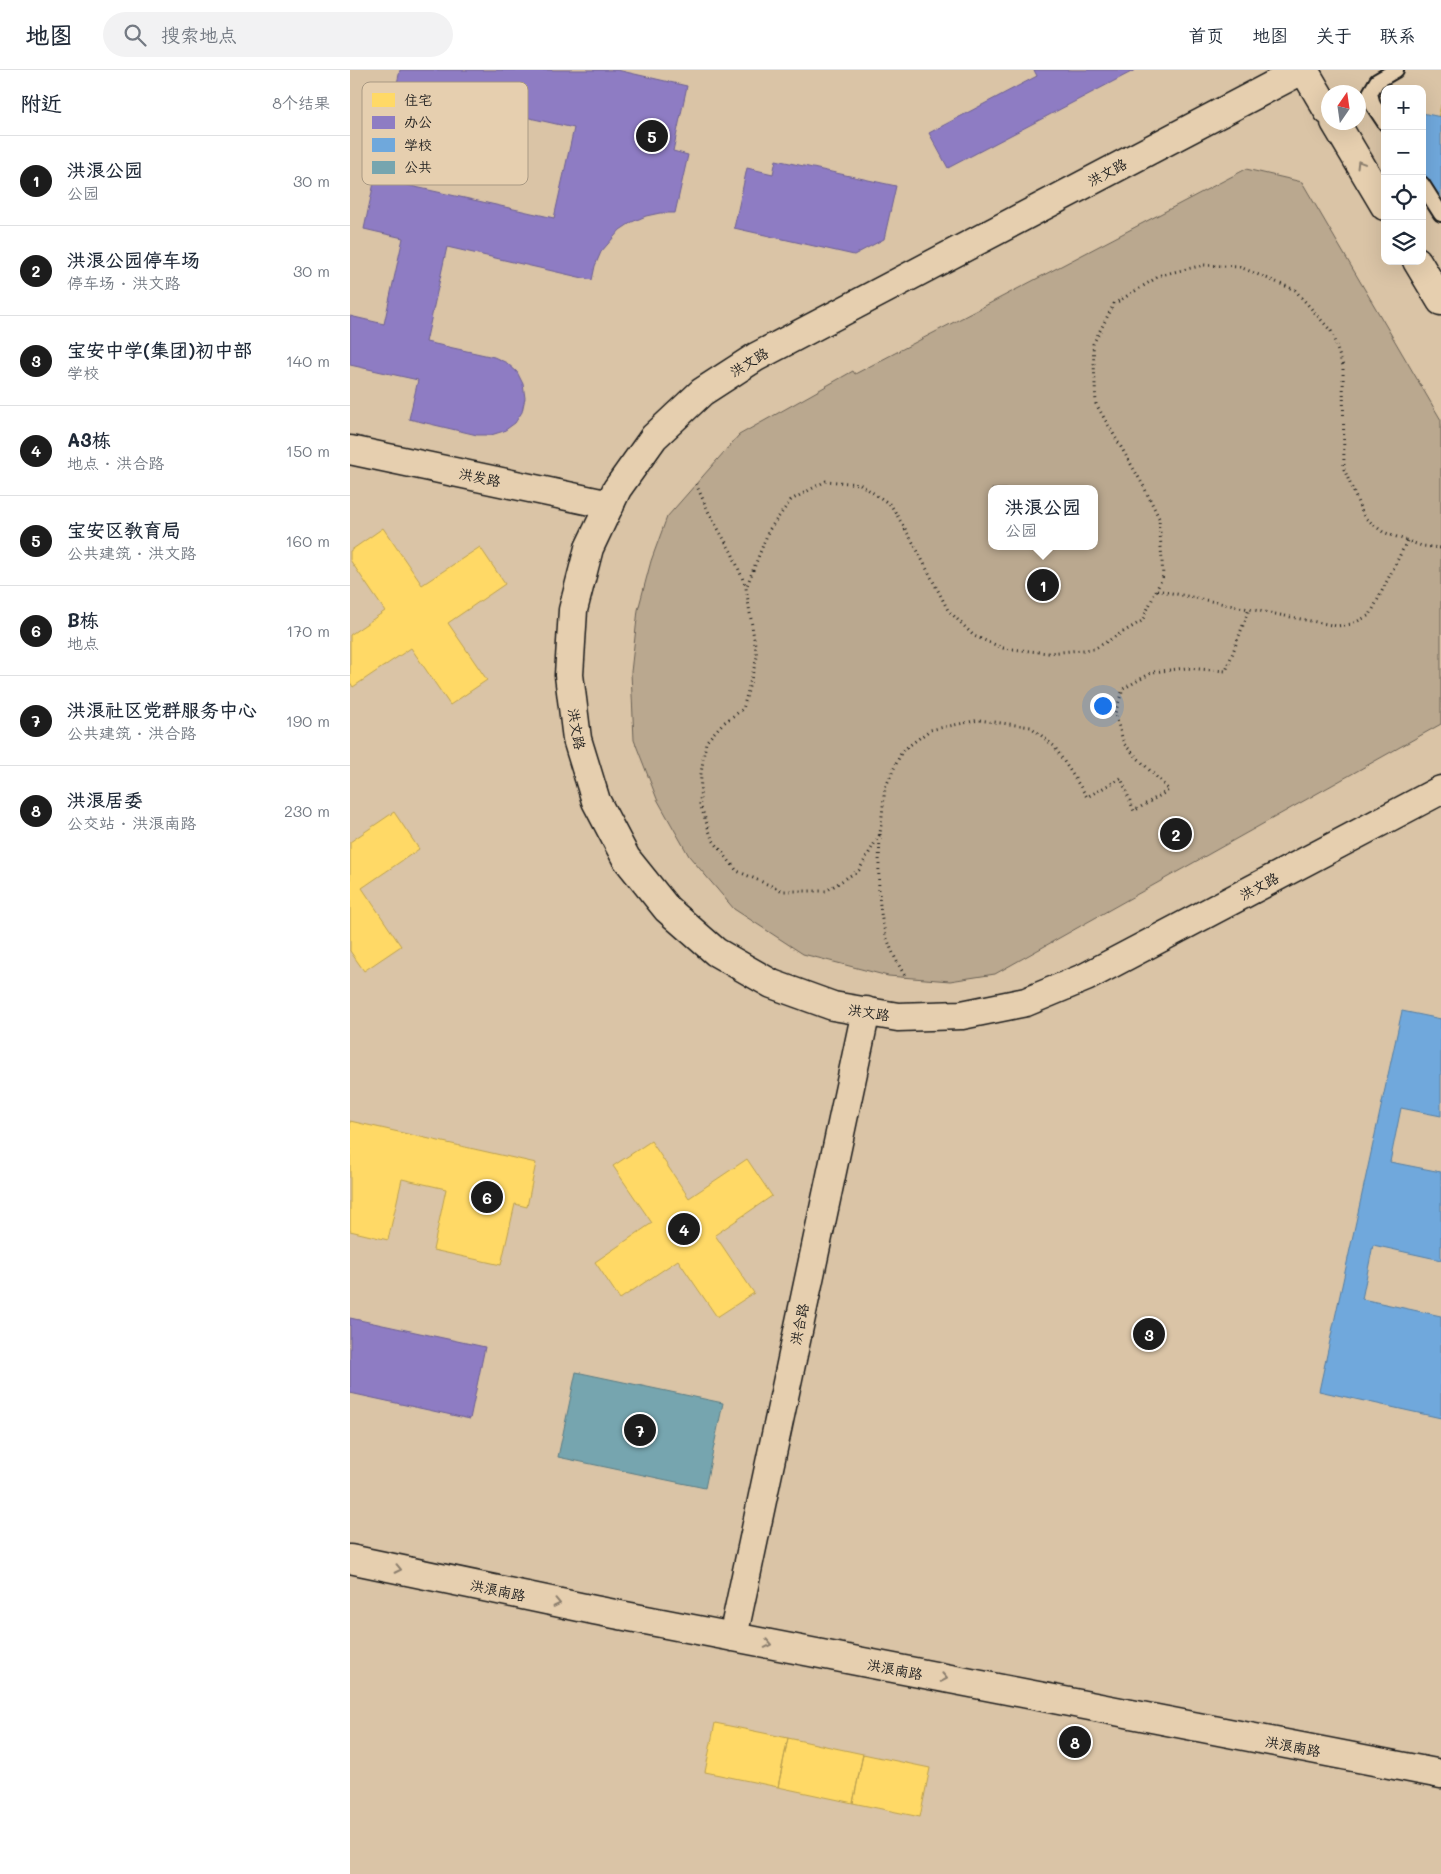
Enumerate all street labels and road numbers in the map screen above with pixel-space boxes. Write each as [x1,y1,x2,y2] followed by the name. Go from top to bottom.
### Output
[1084,154,1130,190] street label: 洪文路
[726,343,772,381] street label: 洪文路
[457,463,503,491] street label: 洪发路
[564,707,590,751] street label: 洪文路
[1236,868,1282,904] street label: 洪文路
[847,999,891,1025] street label: 洪文路
[785,1301,813,1347] street label: 洪合路
[469,1575,527,1605] street label: 洪浪南路
[866,1654,924,1684] street label: 洪浪南路
[1264,1731,1322,1761] street label: 洪浪南路

